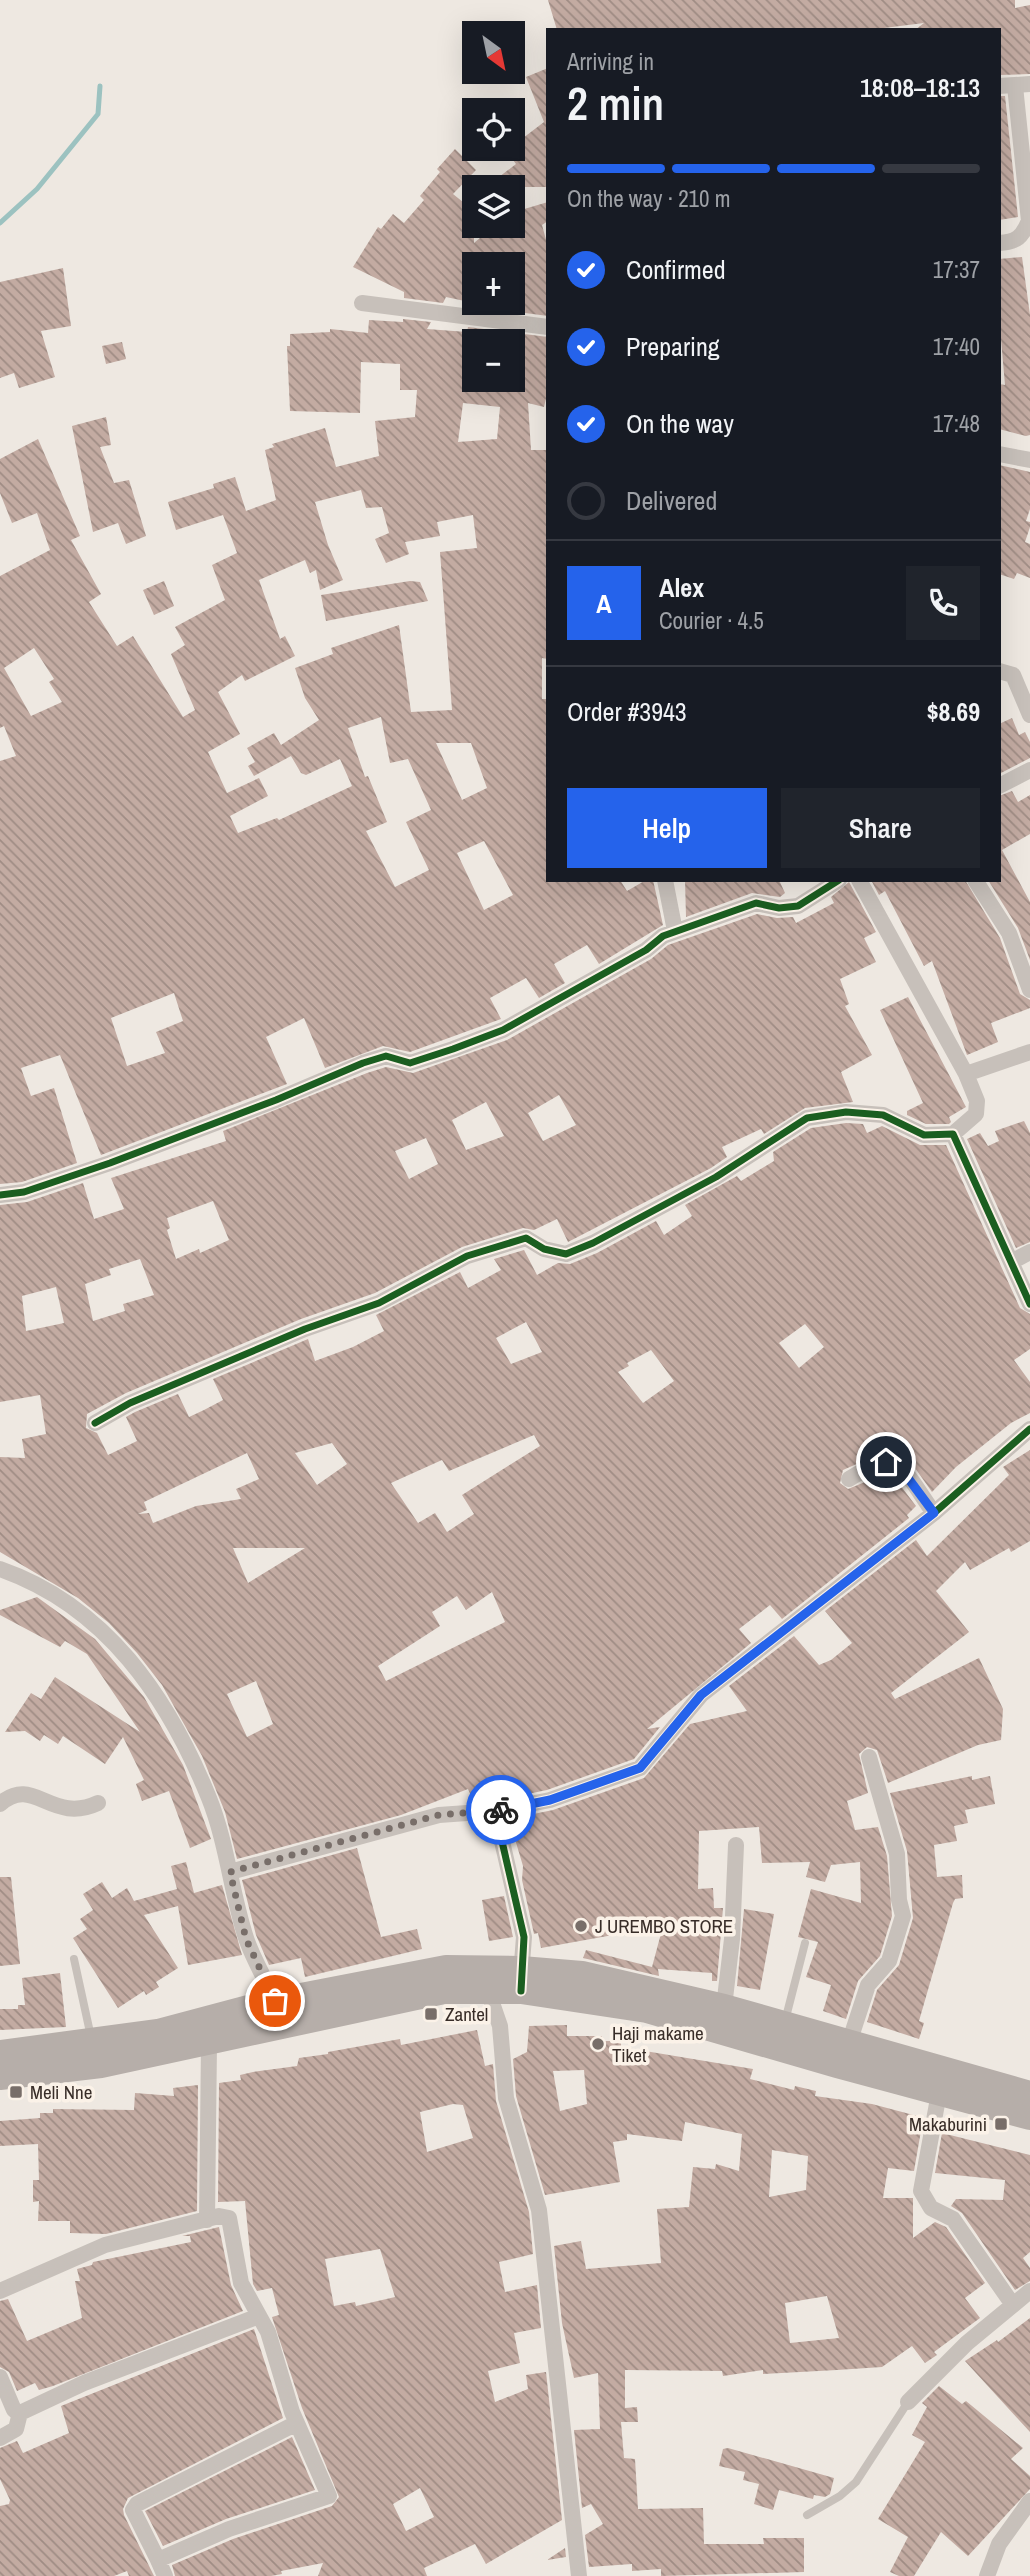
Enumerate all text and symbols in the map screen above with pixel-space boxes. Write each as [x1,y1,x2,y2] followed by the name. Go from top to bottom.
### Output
[462,21,525,84] north arrow
[462,21,525,392] map controls
[567,46,654,77] text: Arriving in
[860,70,980,105] text: 18:08–18:13
[567,72,664,134] text: 2 min
[462,98,525,161] button: locate
[462,175,525,238] button: layers
[567,183,731,214] text: On the way · 210 m
[567,251,605,289] icon: check
[462,252,525,315] button: +
[626,252,726,287] text: Confirmed
[933,254,980,285] text: 17:37
[567,328,605,366] icon: check
[462,329,525,392] button: −
[626,329,720,364] text: Preparing
[933,331,980,362] text: 17:40
[567,405,605,443] icon: check
[626,406,734,441] text: On the way
[933,408,980,439] text: 17:48
[626,483,717,518] text: Delivered
[906,566,980,640] button: phone
[659,570,704,605] text: Alex
[596,586,612,621] text: A
[659,605,764,636] text: Courier · 4.5
[567,694,687,729] text: Order #3943
[927,694,980,729] text: $8.69
[567,788,767,868] button: Help
[781,788,980,868] button: Share
[856,1432,916,1492] pin
[867,1443,905,1481] icon: home
[466,1775,536,1845] courier
[482,1791,520,1829] icon: bike
[595,1913,733,1939] place label: J UREMBO STORE
[573,1918,589,1934] marker: J UREMBO STORE
[245,1971,305,2031] pin
[256,1982,294,2020] icon: bag
[445,2001,488,2027] place label: Zantel
[423,2006,439,2022] marker: Zantel
[612,2020,704,2068] place label: Haji makame Tiket
[590,2036,606,2052] marker: Haji makame Tiket
[30,2079,92,2105] place label: Meli Nne
[8,2084,24,2100] marker: Meli Nne
[909,2111,987,2137] place label: Makaburini
[993,2116,1009,2132] marker: Makaburini

